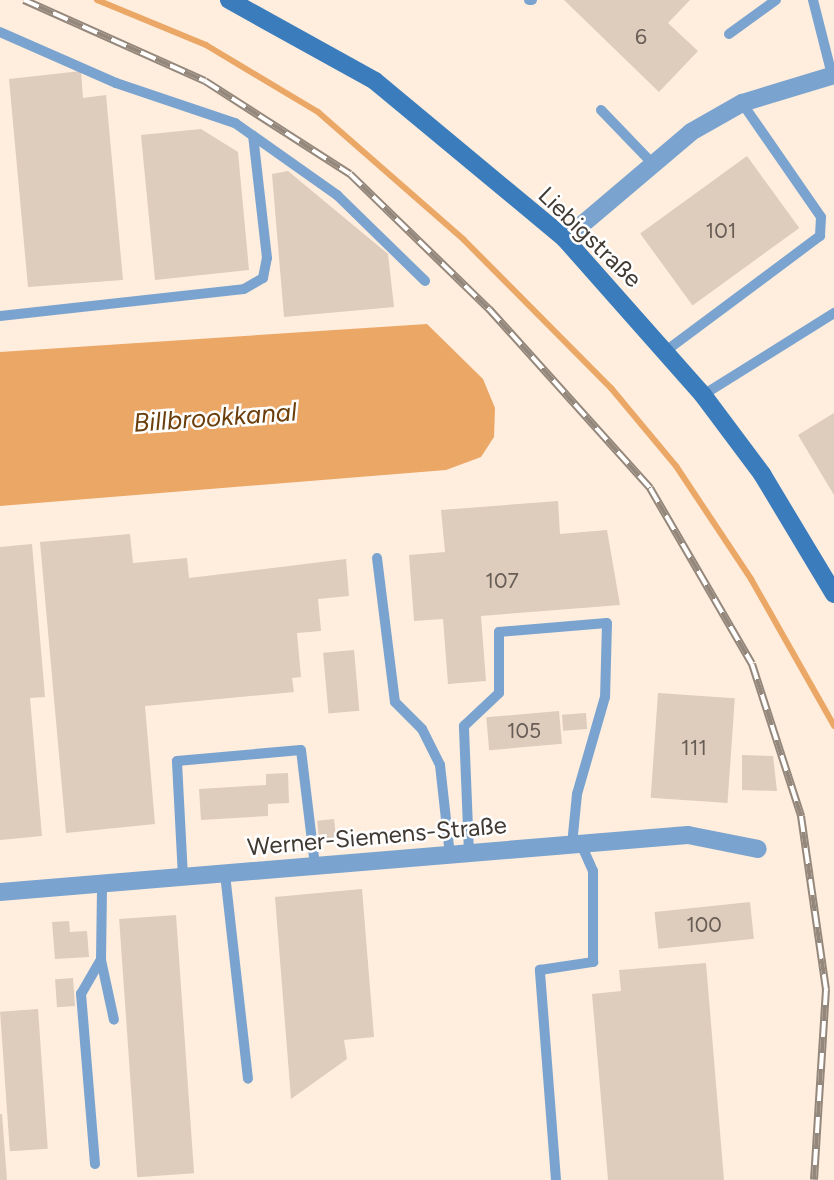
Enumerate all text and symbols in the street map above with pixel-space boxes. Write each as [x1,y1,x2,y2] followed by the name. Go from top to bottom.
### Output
[635,24,647,50] house number: 6
[532,181,648,293] street label: Liebigstraße
[706,218,736,244] house number: 101
[132,397,298,439] water label: Billbrookkanal
[485,568,519,594] house number: 107
[507,718,541,744] house number: 105
[681,735,707,761] house number: 111
[246,810,508,862] street label: Werner-Siemens-Straße
[686,912,722,938] house number: 100

